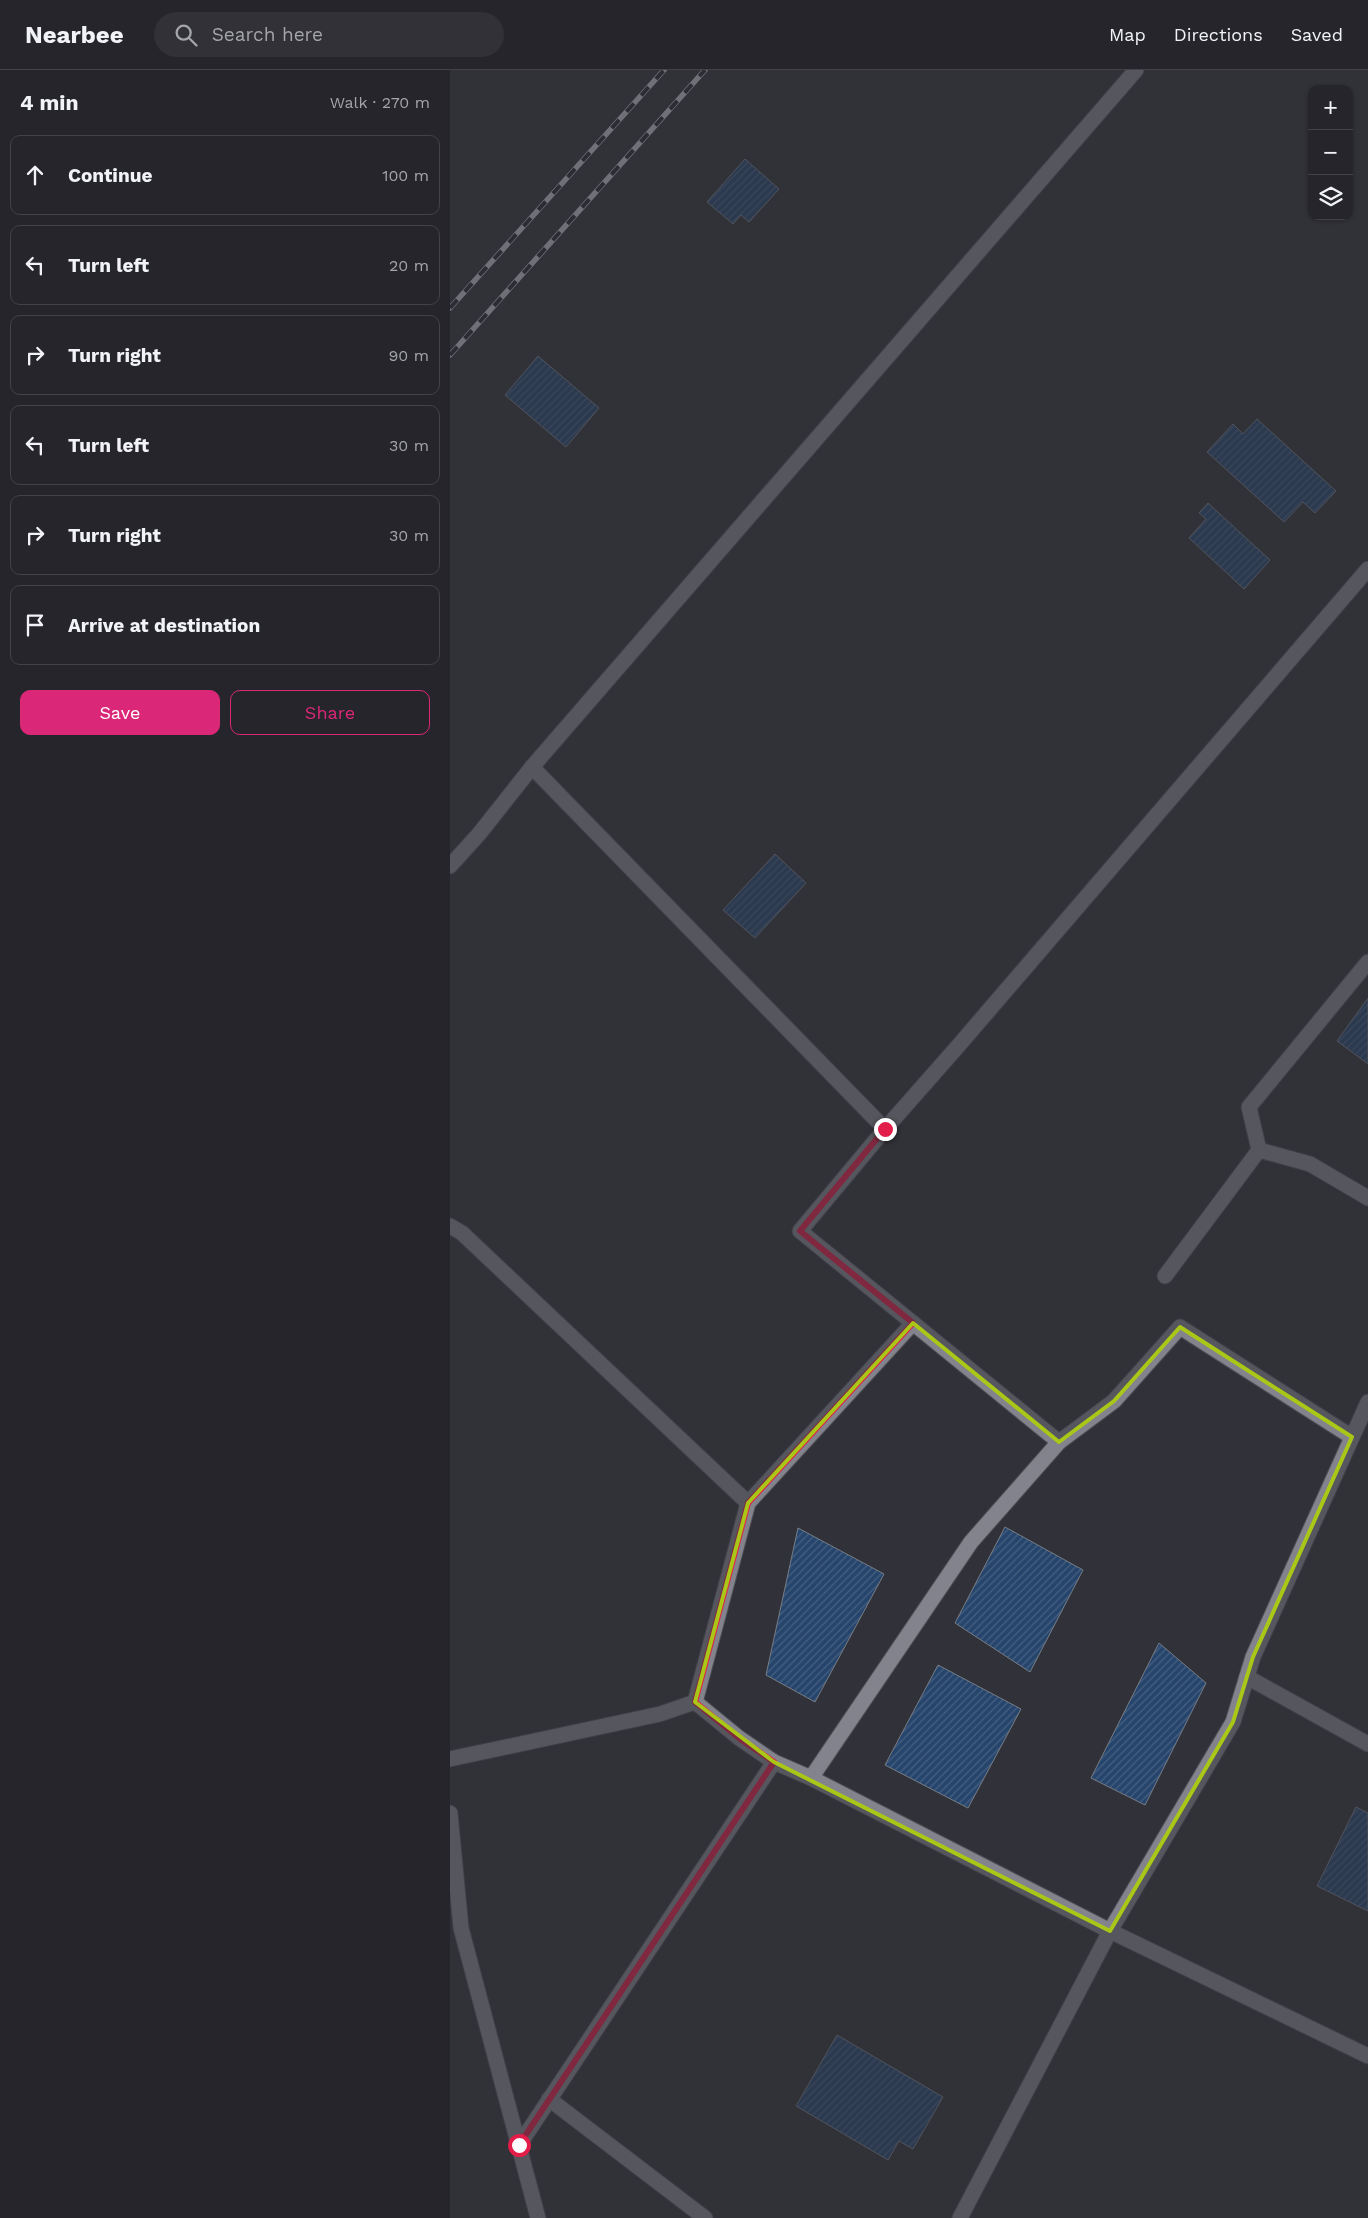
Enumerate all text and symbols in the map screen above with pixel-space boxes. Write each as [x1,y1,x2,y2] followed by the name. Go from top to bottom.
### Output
[154,12,504,57] search box
[25,21,124,49] text: Nearbee
[172,21,200,49] icon: search
[212,23,323,46] text: Search here
[1109,24,1146,45] text: Map
[1174,24,1263,45] text: Directions
[1291,24,1343,45] text: Saved
[1308,85,1353,220] map controls
[1308,85,1353,130] button: +
[20,90,78,115] text: 4 min
[330,93,430,112] text: Walk · 270 m
[1308,130,1353,175] button: −
[21,161,49,189] icon: ahead
[68,164,152,187] text: Continue
[382,166,429,185] text: 100 m
[1308,175,1353,220] button: layers
[21,251,49,279] icon: left
[68,254,149,277] text: Turn left
[389,256,429,275] text: 20 m
[21,341,49,369] icon: right
[68,344,161,367] text: Turn right
[388,346,429,365] text: 90 m
[21,431,49,459] icon: left
[68,434,149,457] text: Turn left
[389,436,429,455] text: 30 m
[21,521,49,549] icon: right
[68,524,161,547] text: Turn right
[389,526,429,545] text: 30 m
[21,611,49,639] icon: arrive
[68,614,260,637] text: Arrive at destination
[20,690,220,735] button: Save
[230,690,430,735] button: Share
[874,1118,897,1141] route end
[508,2134,531,2157] route start

